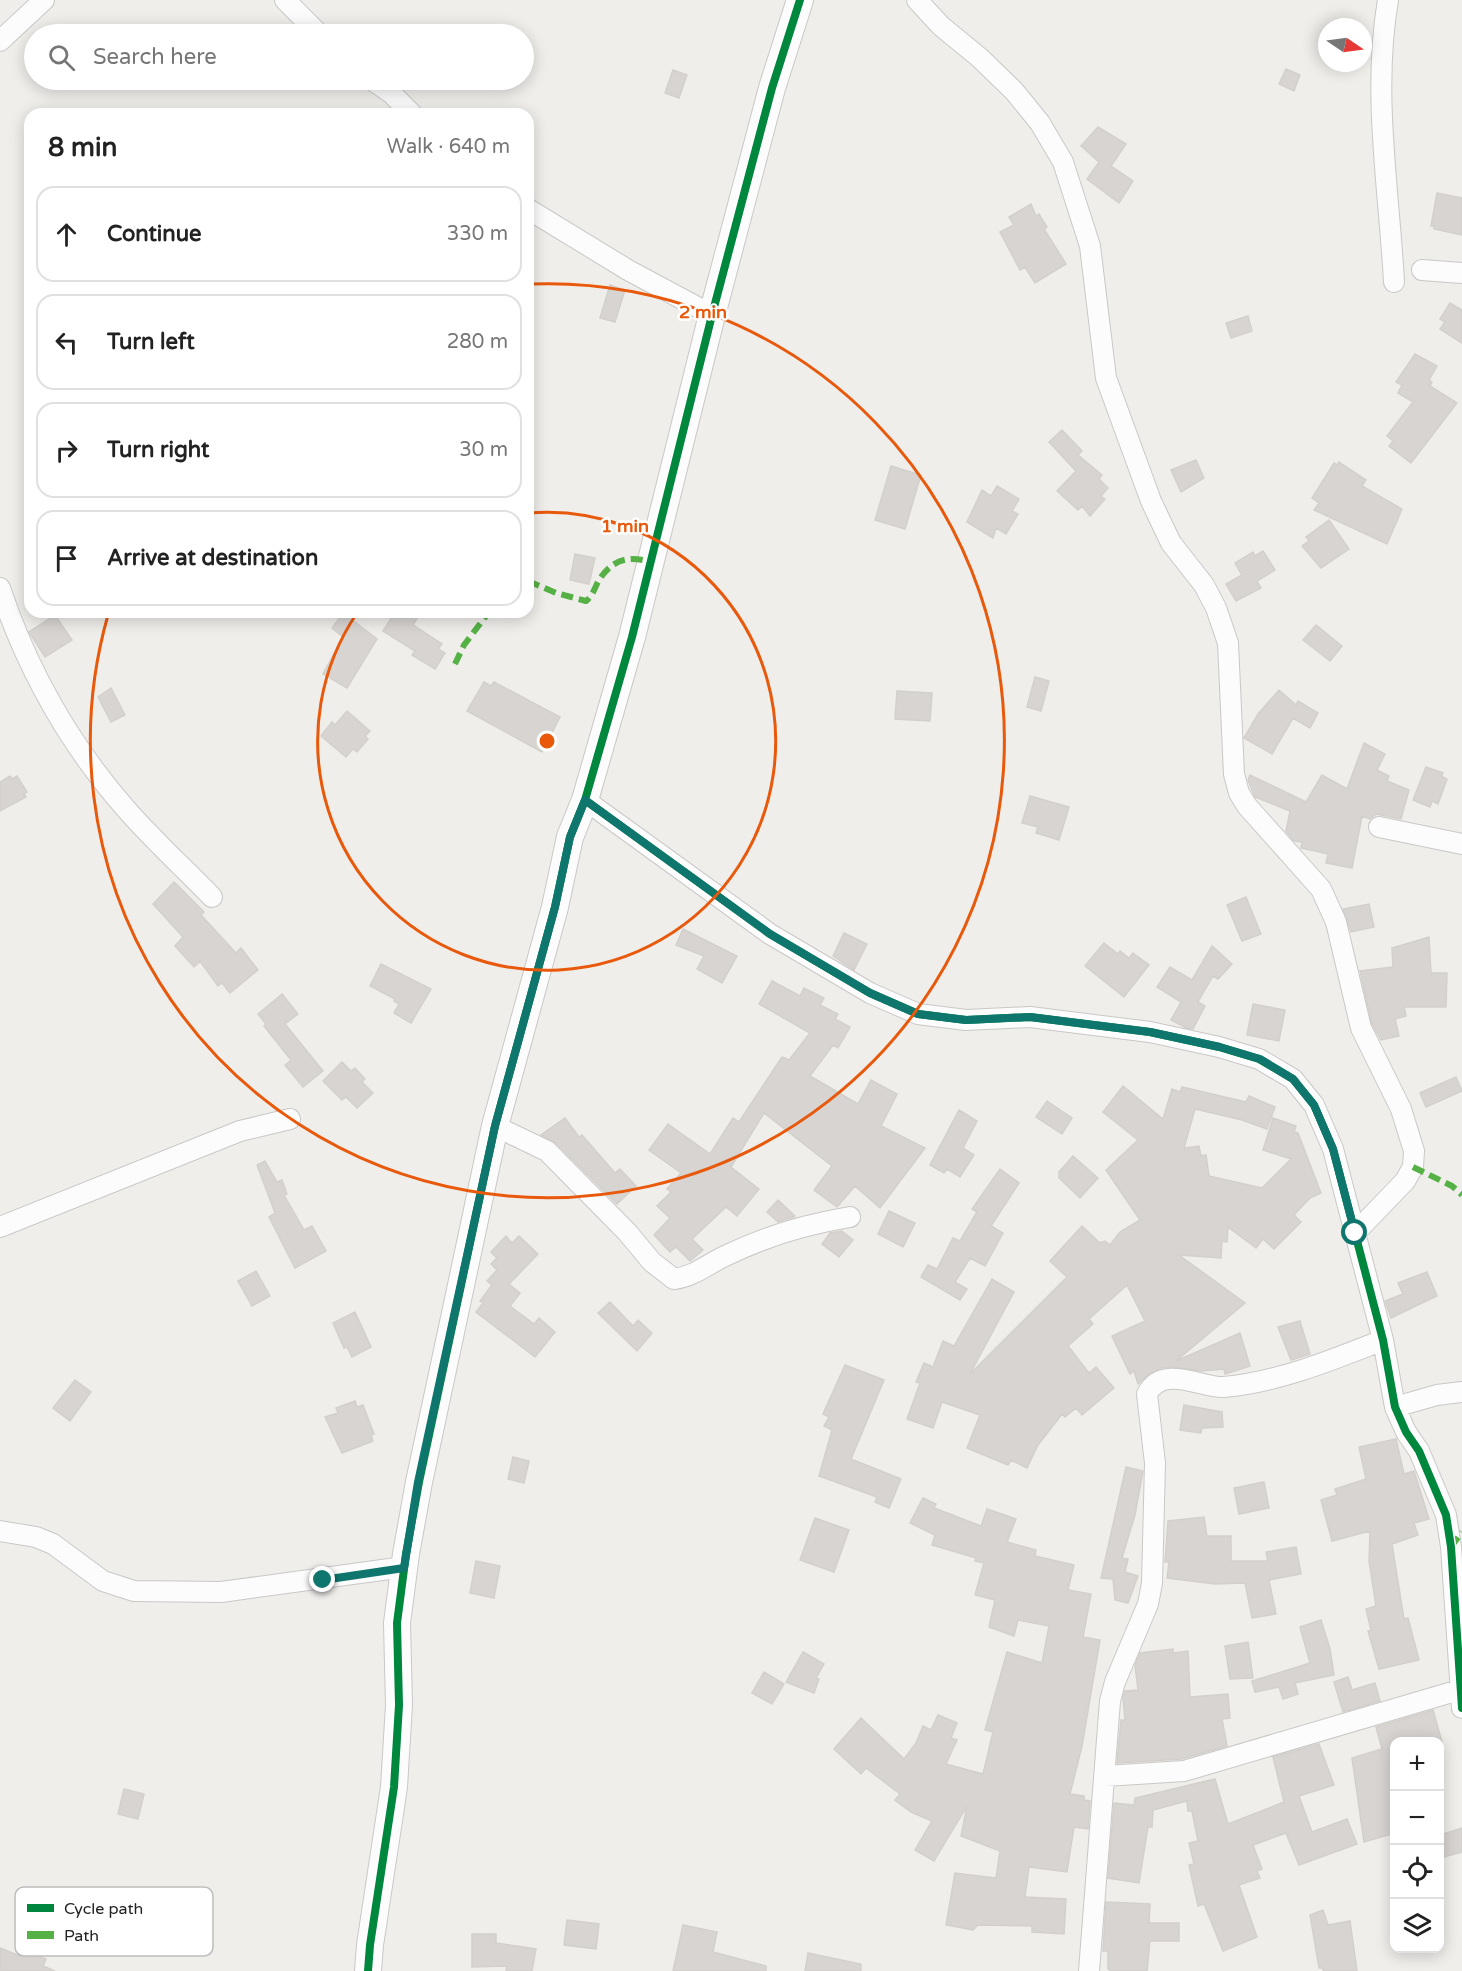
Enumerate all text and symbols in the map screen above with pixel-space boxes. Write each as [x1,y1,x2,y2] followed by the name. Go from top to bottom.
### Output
[1318,18,1372,72] north arrow
[24,24,534,90] search box
[45,41,78,74] icon: search
[93,44,217,70] text: Search here
[48,132,117,163] text: 8 min
[387,135,510,159] text: Walk · 640 m
[50,218,83,251] icon: ahead
[107,221,202,247] text: Continue
[447,222,508,246] text: 330 m
[679,301,727,323] text: 2 min
[50,326,83,359] icon: left
[107,329,195,355] text: Turn left
[447,330,508,354] text: 280 m
[50,434,83,467] icon: right
[107,437,209,463] text: Turn right
[459,438,508,462] text: 30 m
[601,515,649,537] text: 1 min
[50,542,83,575] icon: arrive
[107,545,318,571] text: Arrive at destination
[537,731,557,751] centre of rings
[1341,1219,1367,1245] route start
[309,1566,335,1592] route end
[1390,1737,1444,1953] map controls
[1390,1737,1444,1791] button: +
[1390,1791,1444,1845] button: −
[1390,1845,1444,1899] button: locate
[15,1887,213,1956] legend
[64,1899,143,1919] text: Cycle path
[1390,1899,1444,1953] button: layers
[64,1926,99,1946] text: Path

